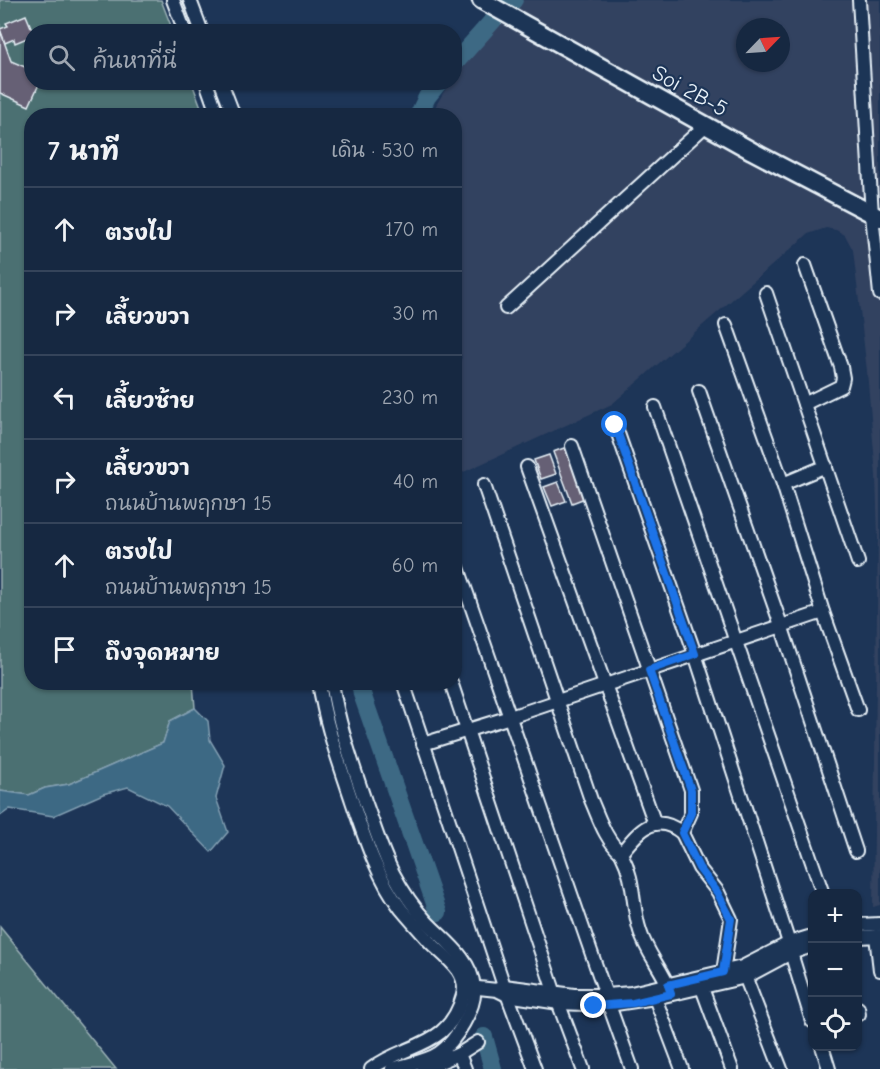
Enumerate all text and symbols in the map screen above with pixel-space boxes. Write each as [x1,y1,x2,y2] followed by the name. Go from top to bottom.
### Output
[736,18,790,72] north arrow
[24,24,462,90] search box
[45,41,78,74] icon: search
[93,48,177,74] text: ค้นหาที่นี่
[648,60,732,122] street label: Soi 2B-5
[48,137,119,167] text: 7 นาที
[331,139,438,162] text: เดิน · 530 m
[48,213,81,246] icon: ahead
[385,218,438,241] text: 170 m
[105,220,173,246] text: ตรงไป
[48,297,81,330] icon: right
[392,302,438,325] text: 30 m
[105,304,189,330] text: เลี้ยวขวา
[48,381,81,414] icon: left
[382,386,438,409] text: 230 m
[105,388,195,414] text: เลี้ยวซ้าย
[601,411,627,437] route start
[105,455,189,481] text: เลี้ยวขวา
[48,465,81,498] icon: right
[393,470,438,493] text: 40 m
[105,492,272,515] text: ถนนบ้านพฤกษา 15
[105,539,173,565] text: ตรงไป
[48,549,81,582] icon: ahead
[392,554,438,577] text: 60 m
[105,576,272,599] text: ถนนบ้านพฤกษา 15
[48,633,81,666] icon: arrive
[105,640,220,666] text: ถึงจุดหมาย
[808,889,862,1051] map controls
[808,889,862,943] button: +
[808,943,862,997] button: −
[580,992,606,1018] route end
[808,997,862,1051] button: locate

